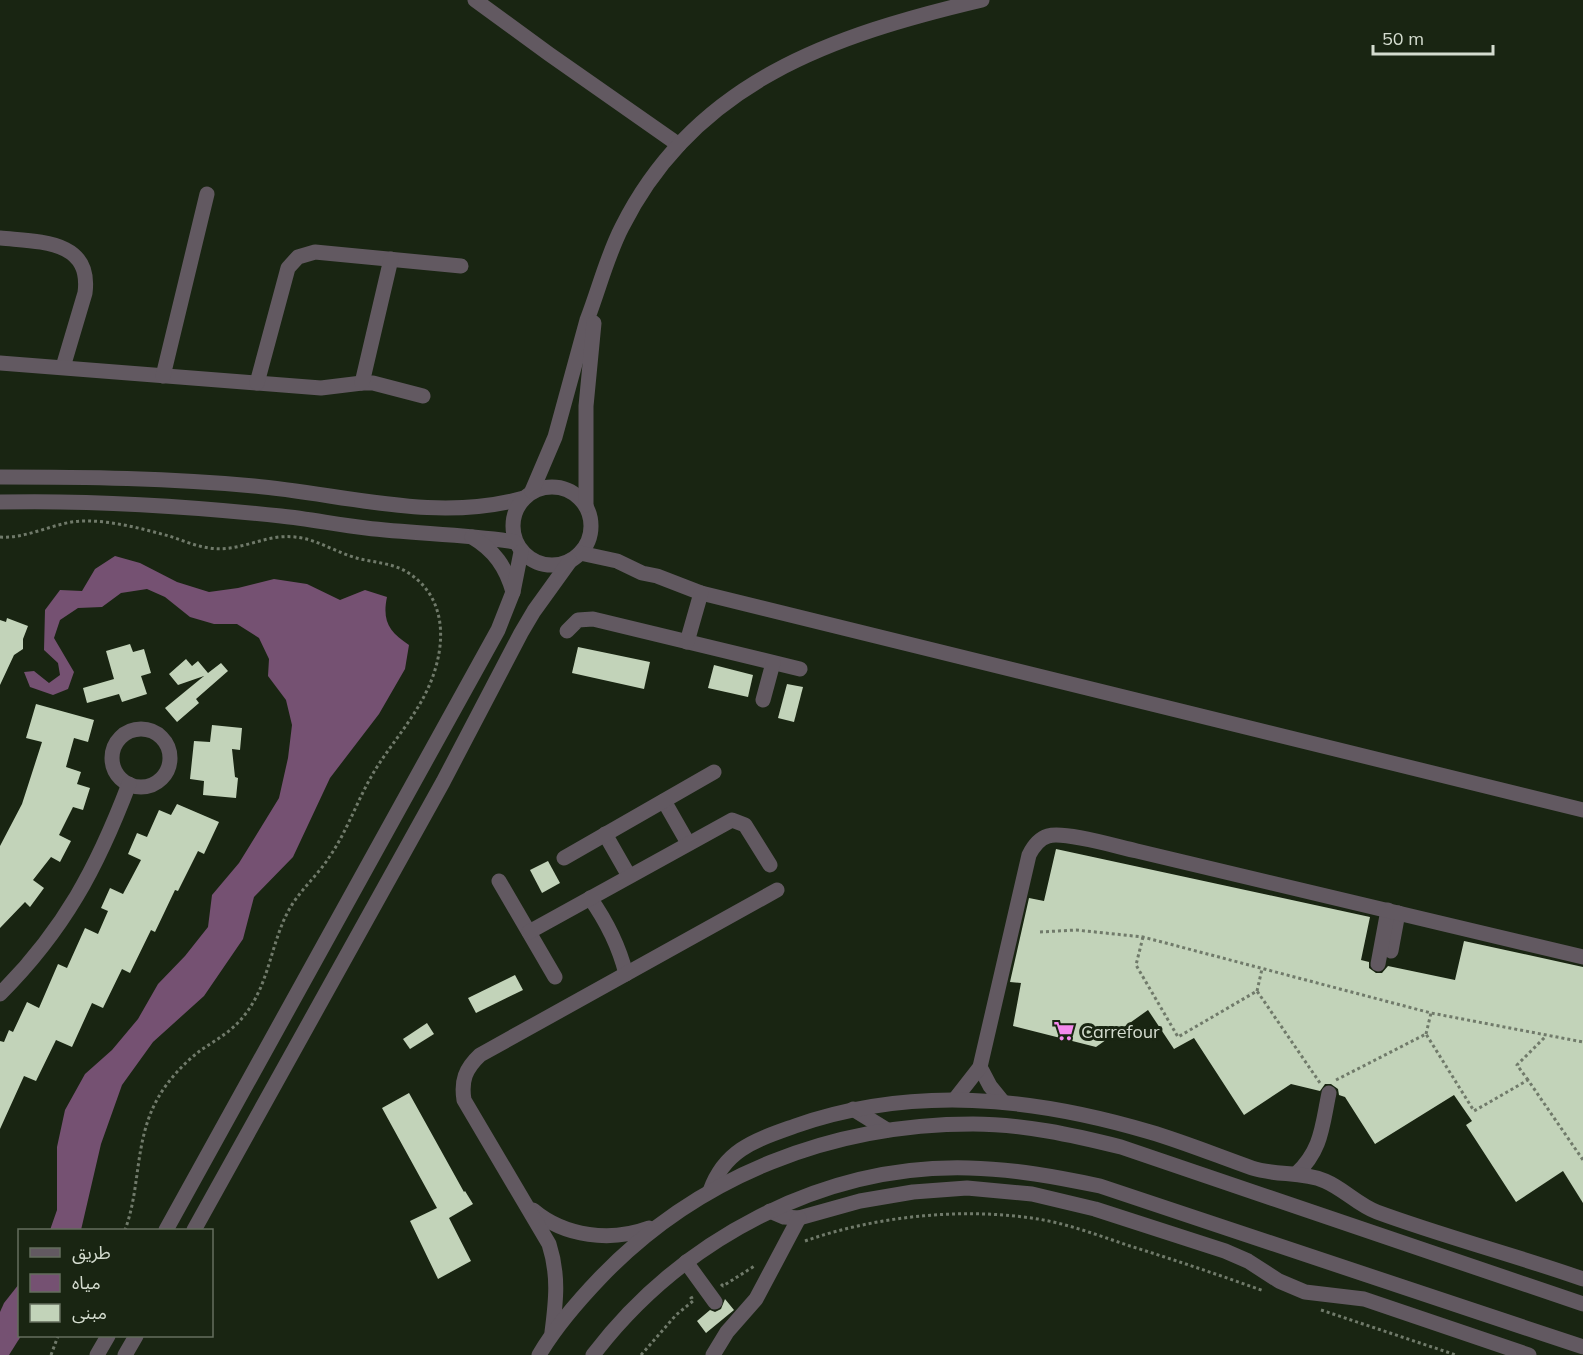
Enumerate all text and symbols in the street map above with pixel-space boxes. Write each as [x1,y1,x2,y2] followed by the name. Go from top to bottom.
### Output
[1373,18,1493,56] scale bar
[1382,27,1424,50] text: 50 m
[1052,1019,1076,1043] supermarket icon: Carrefour
[1081,1020,1160,1043] place label: Carrefour
[18,1229,213,1337] legend
[72,1241,111,1264] text: طريق
[72,1271,101,1294] text: مياه
[72,1301,107,1324] text: مبنى

